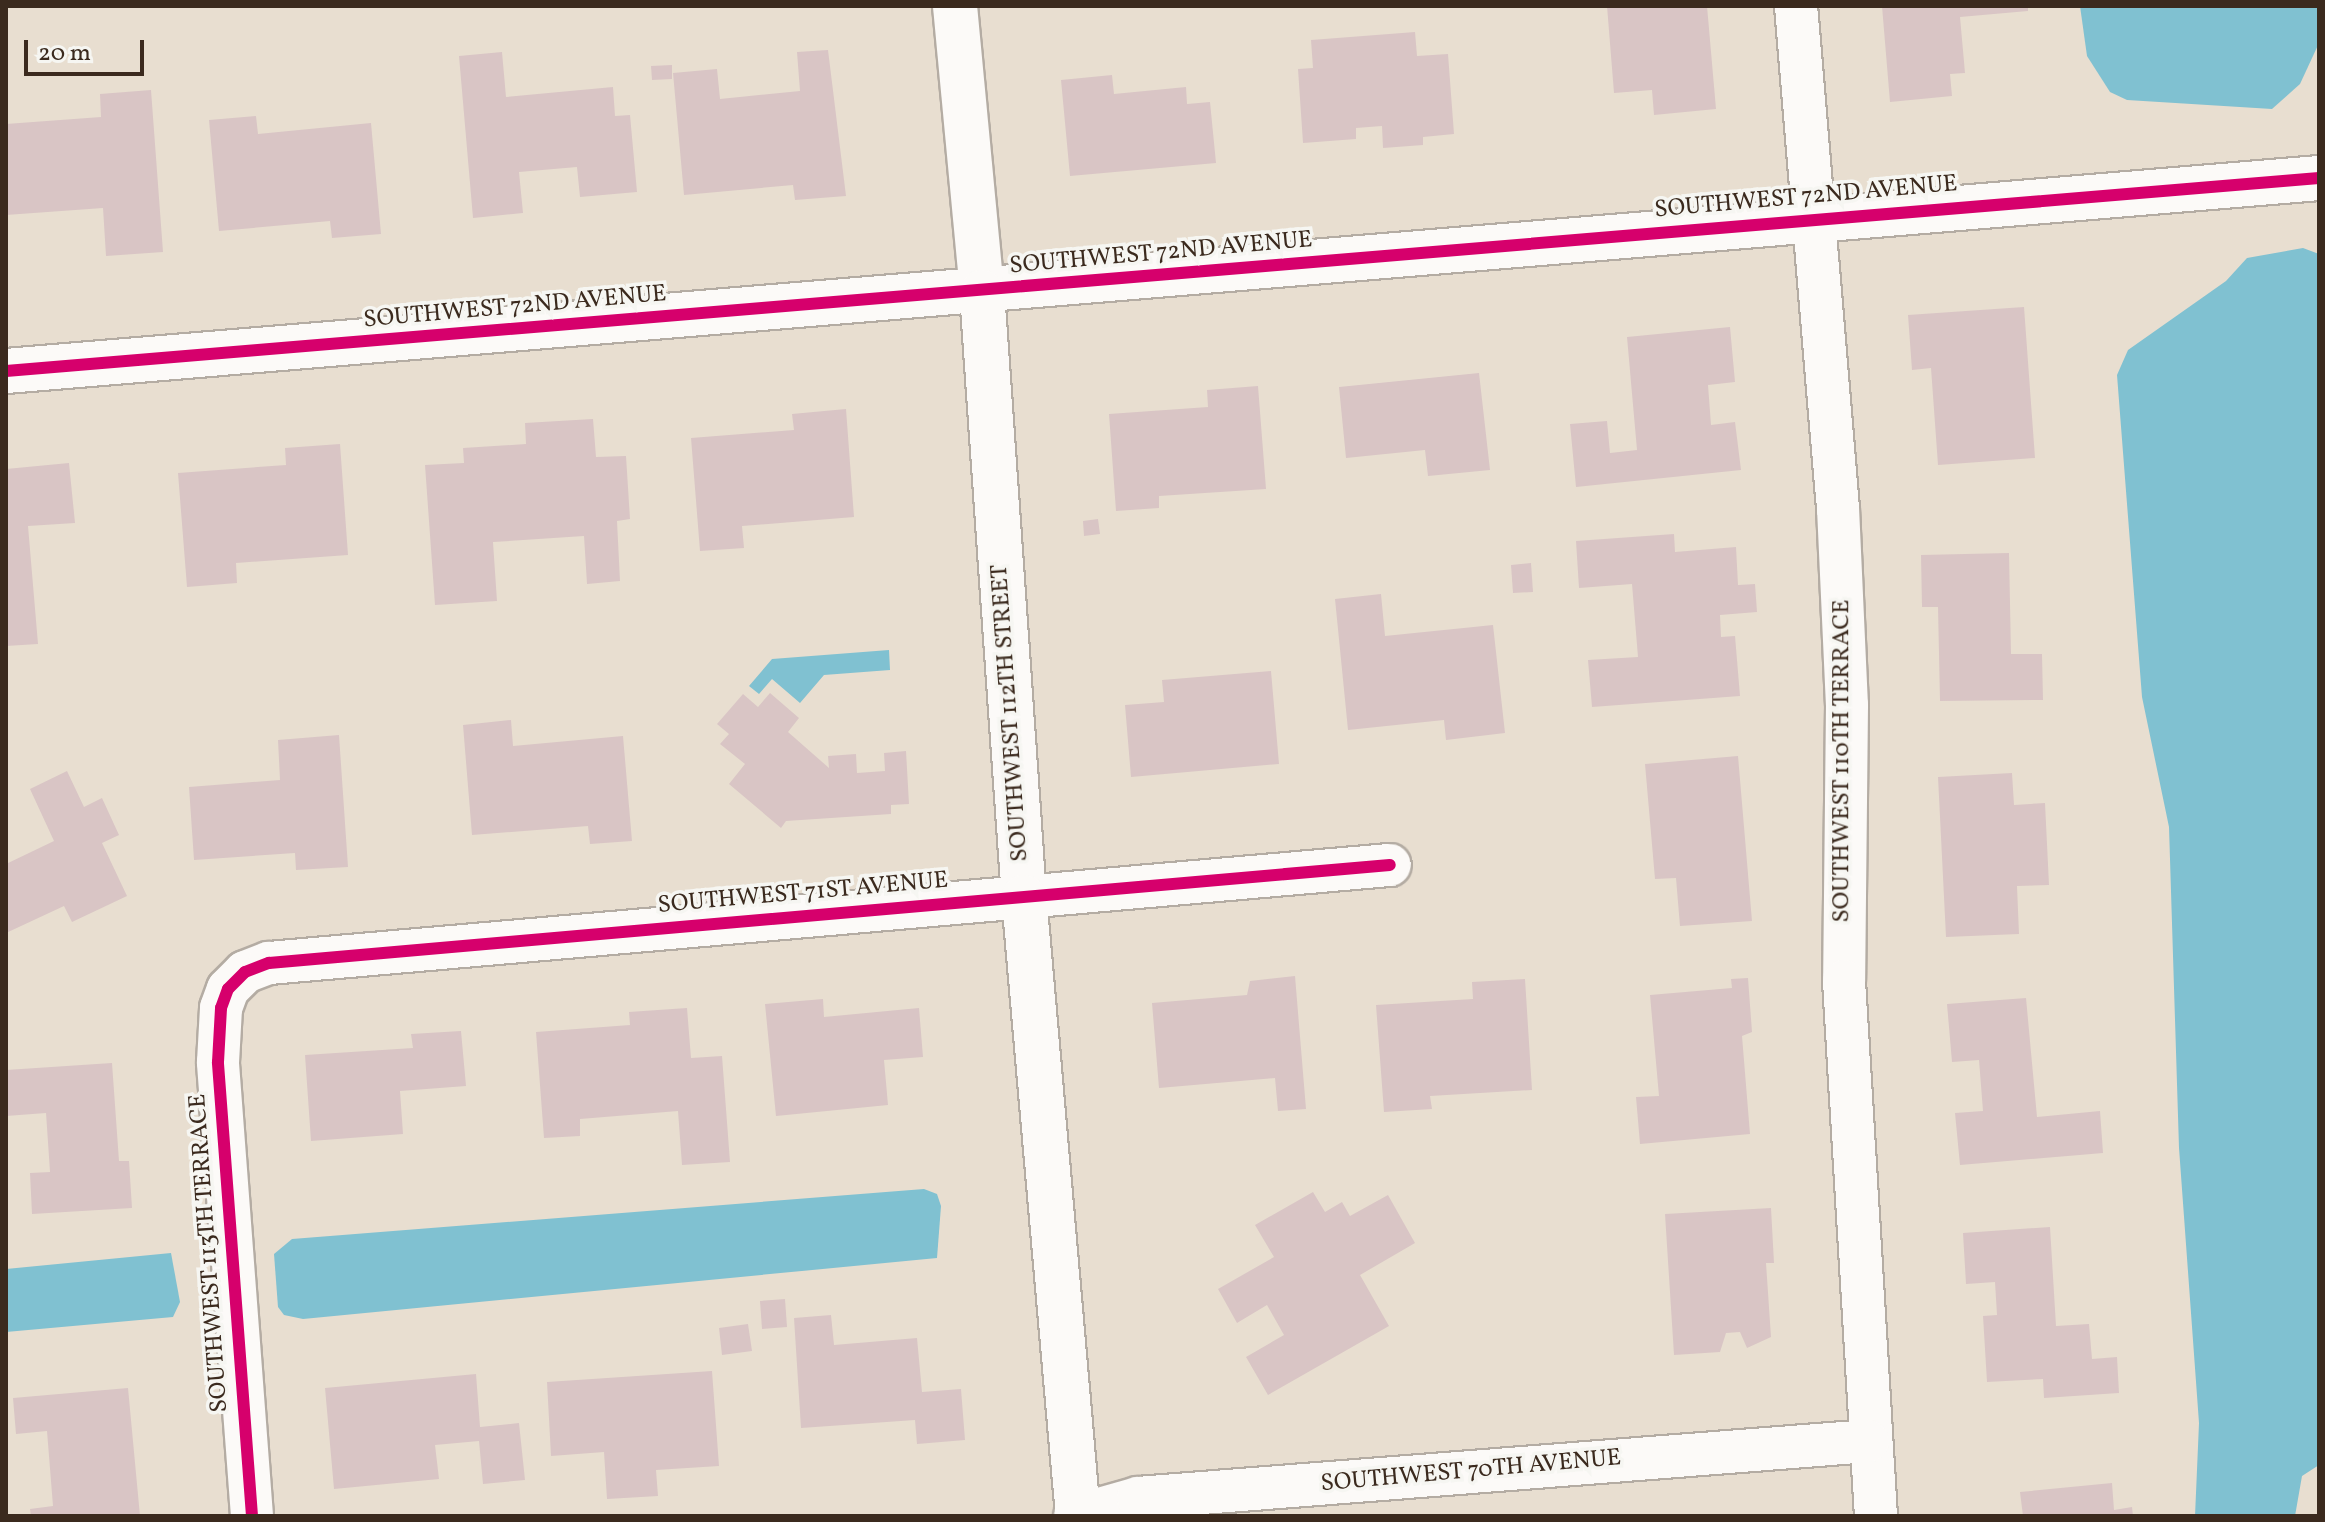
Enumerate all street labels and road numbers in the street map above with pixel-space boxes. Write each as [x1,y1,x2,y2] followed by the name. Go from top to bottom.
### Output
[1653,170,1959,226] street label: SOUTHWEST 72ND AVENUE
[1008,226,1314,282] street label: SOUTHWEST 72ND AVENUE
[362,280,668,336] street label: SOUTHWEST 72ND AVENUE
[986,563,1036,863] street label: SOUTHWEST 112TH STREET
[1829,599,1857,923] street label: SOUTHWEST 110TH TERRACE
[656,867,950,921] street label: SOUTHWEST 71ST AVENUE
[184,1092,236,1414] street label: SOUTHWEST 113TH TERRACE
[1319,1444,1623,1500] street label: SOUTHWEST 70TH AVENUE

